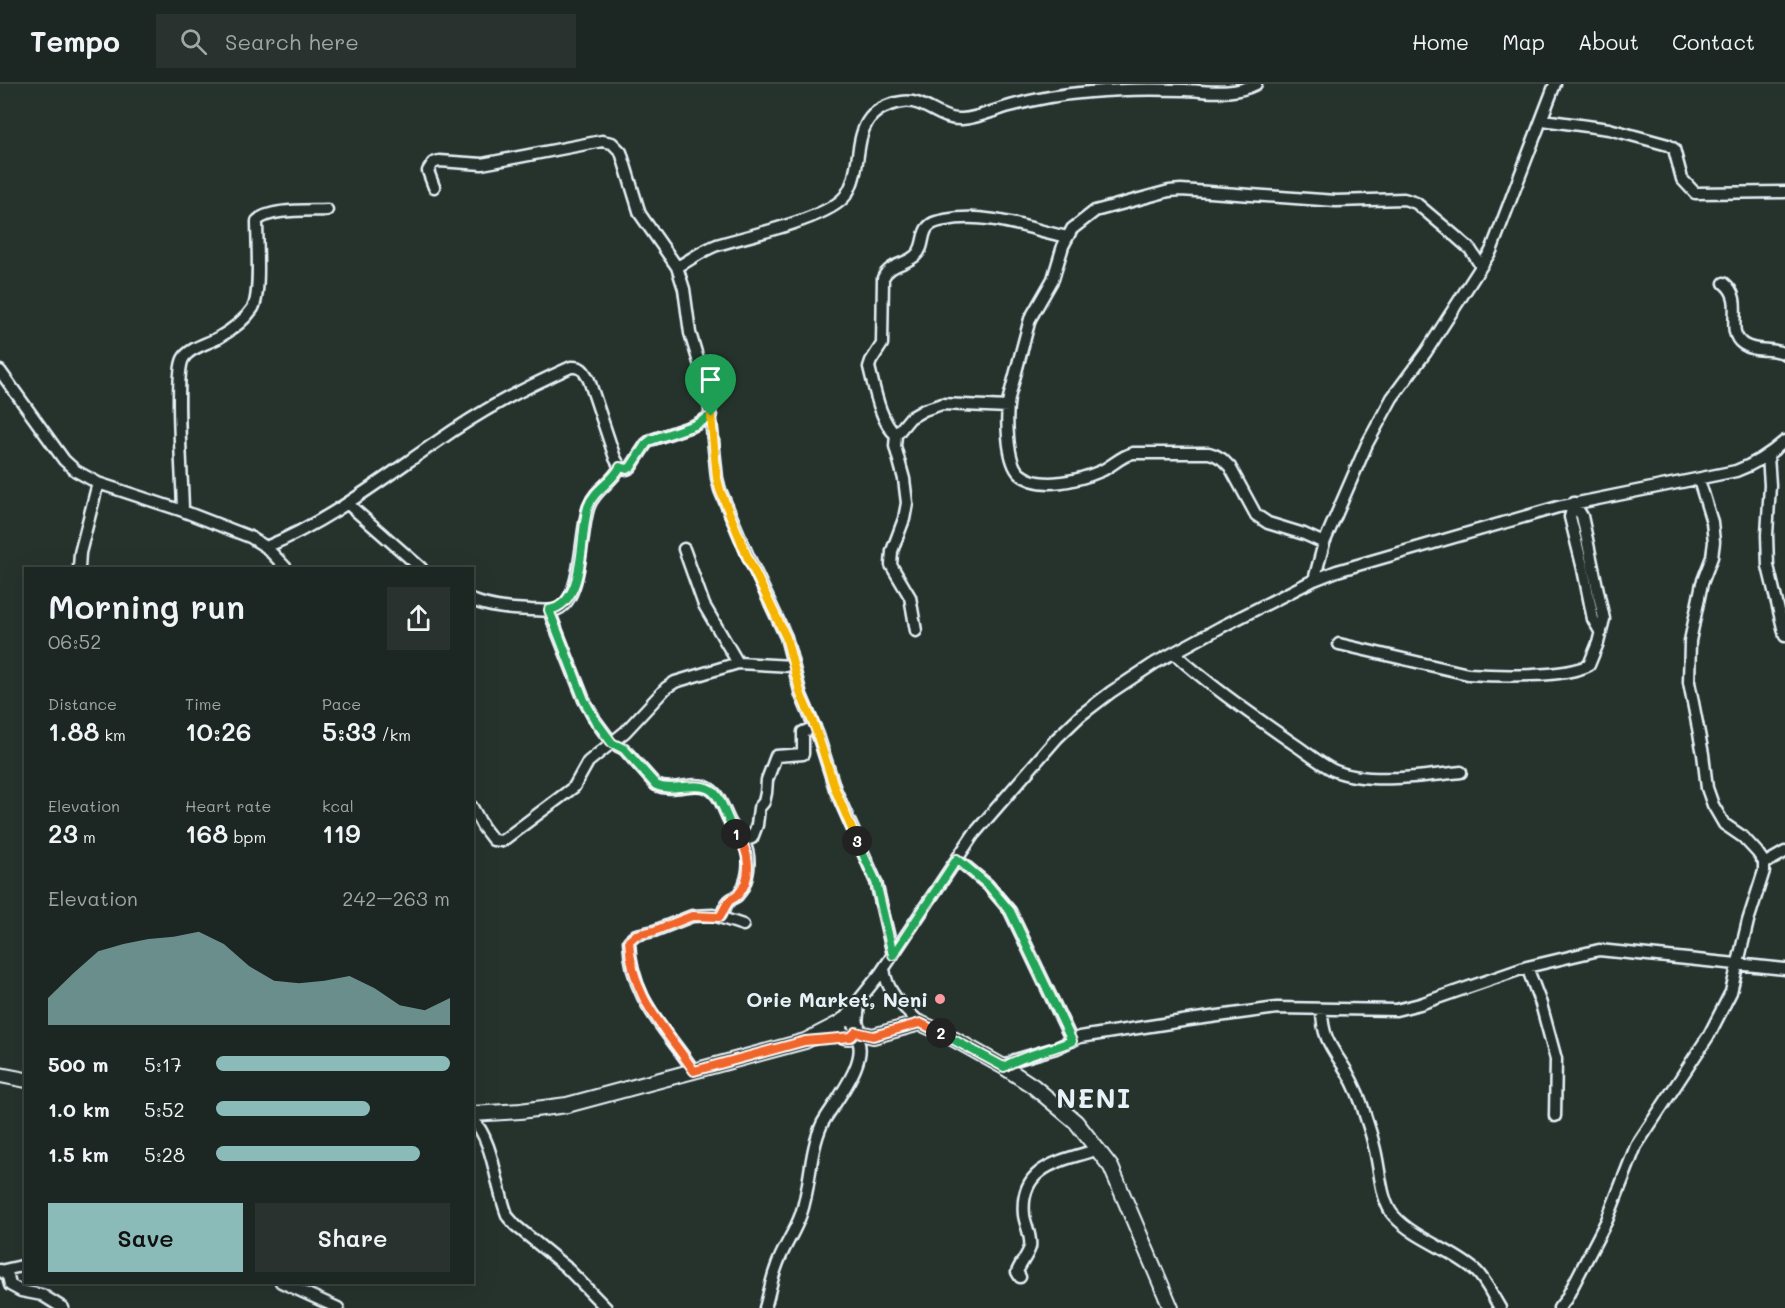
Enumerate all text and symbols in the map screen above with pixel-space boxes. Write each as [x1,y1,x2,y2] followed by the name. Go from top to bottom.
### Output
[156,14,576,68] search box
[30,23,120,59] text: Tempo
[177,25,210,58] icon: search
[225,27,359,56] text: Search here
[1412,28,1469,55] text: Home
[1502,28,1545,55] text: Map
[1578,28,1639,55] text: About
[1672,28,1755,55] text: Contact
[685,354,736,416] pin
[694,363,727,396] icon: arrive
[48,584,245,627] text: Morning run
[387,587,450,650] button: share
[48,628,101,654] text: 06:52
[48,693,117,714] text: Distance
[185,693,221,714] text: Time
[322,693,361,714] text: Pace
[48,714,99,748] text: 1.88
[185,714,251,748] text: 10:26
[322,714,376,748] text: 5:33
[99,724,126,745] text: km
[376,724,411,745] text: /km
[48,795,120,816] text: Elevation
[185,795,271,816] text: Heart rate
[322,795,354,816] text: kcal
[48,816,78,850] text: 23
[185,816,228,850] text: 168
[322,816,361,850] text: 119
[721,819,751,849] pin: 1
[732,823,740,844] text: 1
[78,826,96,847] text: m
[228,826,266,847] text: bpm
[842,826,872,856] pin: 3
[852,830,862,851] text: 3
[48,885,138,911] text: Elevation
[342,885,450,911] text: 242–263 m
[746,986,928,1012] place label: Orie Market, Neni
[933,992,947,1006] marker: Orie Market, Neni
[926,1018,956,1048] pin: 2
[937,1022,945,1043] text: 2
[48,1051,108,1077] text: 500 m
[144,1051,182,1077] text: 5:17
[1056,1081,1132,1115] district label: NENI
[48,1096,110,1122] text: 1.0 km
[144,1096,185,1122] text: 5:52
[48,1141,109,1167] text: 1.5 km
[144,1141,185,1167] text: 5:28
[48,1203,243,1272] button: Save
[255,1203,450,1272] button: Share

